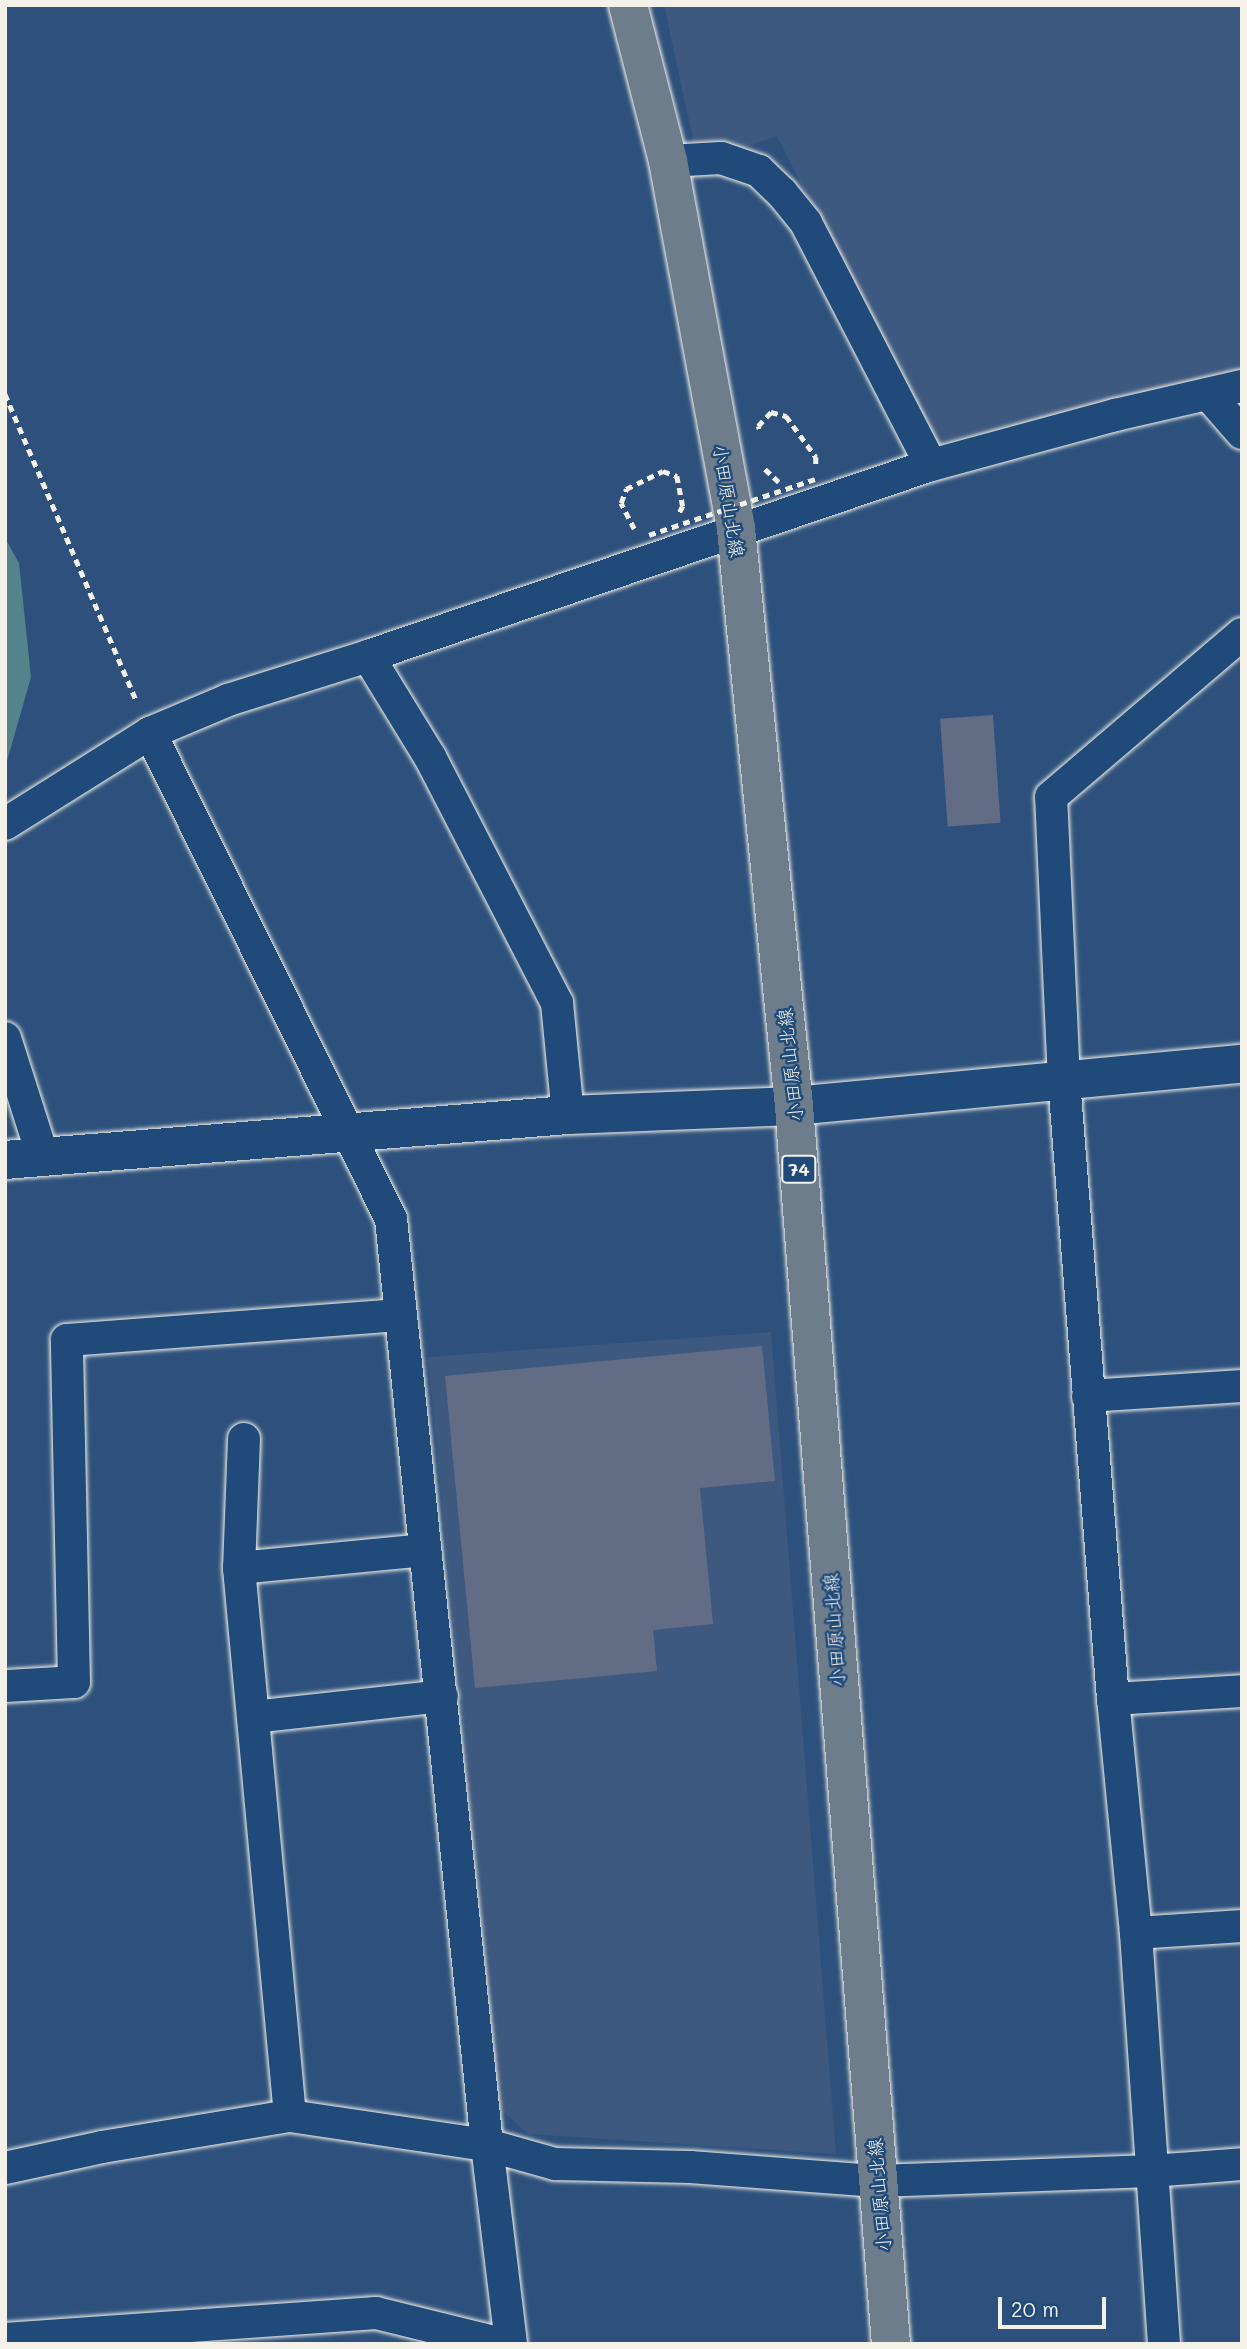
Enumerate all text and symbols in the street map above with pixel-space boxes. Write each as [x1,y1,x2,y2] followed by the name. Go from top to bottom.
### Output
[709,443,749,559] street label: 小田原山北線
[773,1007,807,1123] street label: 小田原山北線
[780,1154,818,1184] road number: 74
[819,1572,849,1688] street label: 小田原山北線
[863,2137,895,2253] street label: 小田原山北線
[1002,2282,1110,2326] scale bar
[1011,2295,1059,2322] text: 20 m

